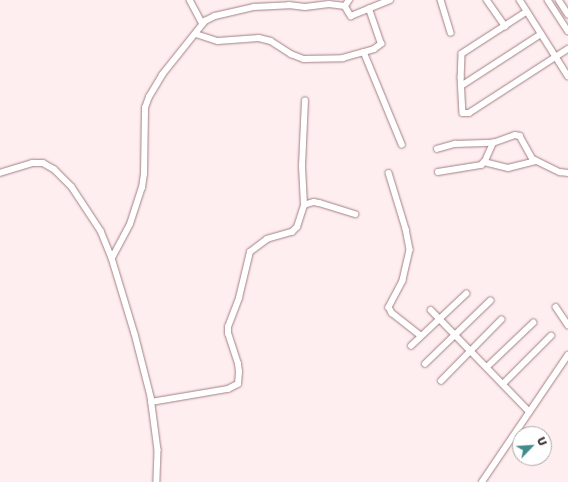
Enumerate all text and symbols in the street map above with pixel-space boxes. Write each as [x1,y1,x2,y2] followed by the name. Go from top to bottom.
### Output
[512,426,552,466] north arrow
[535,435,550,448] text: U

